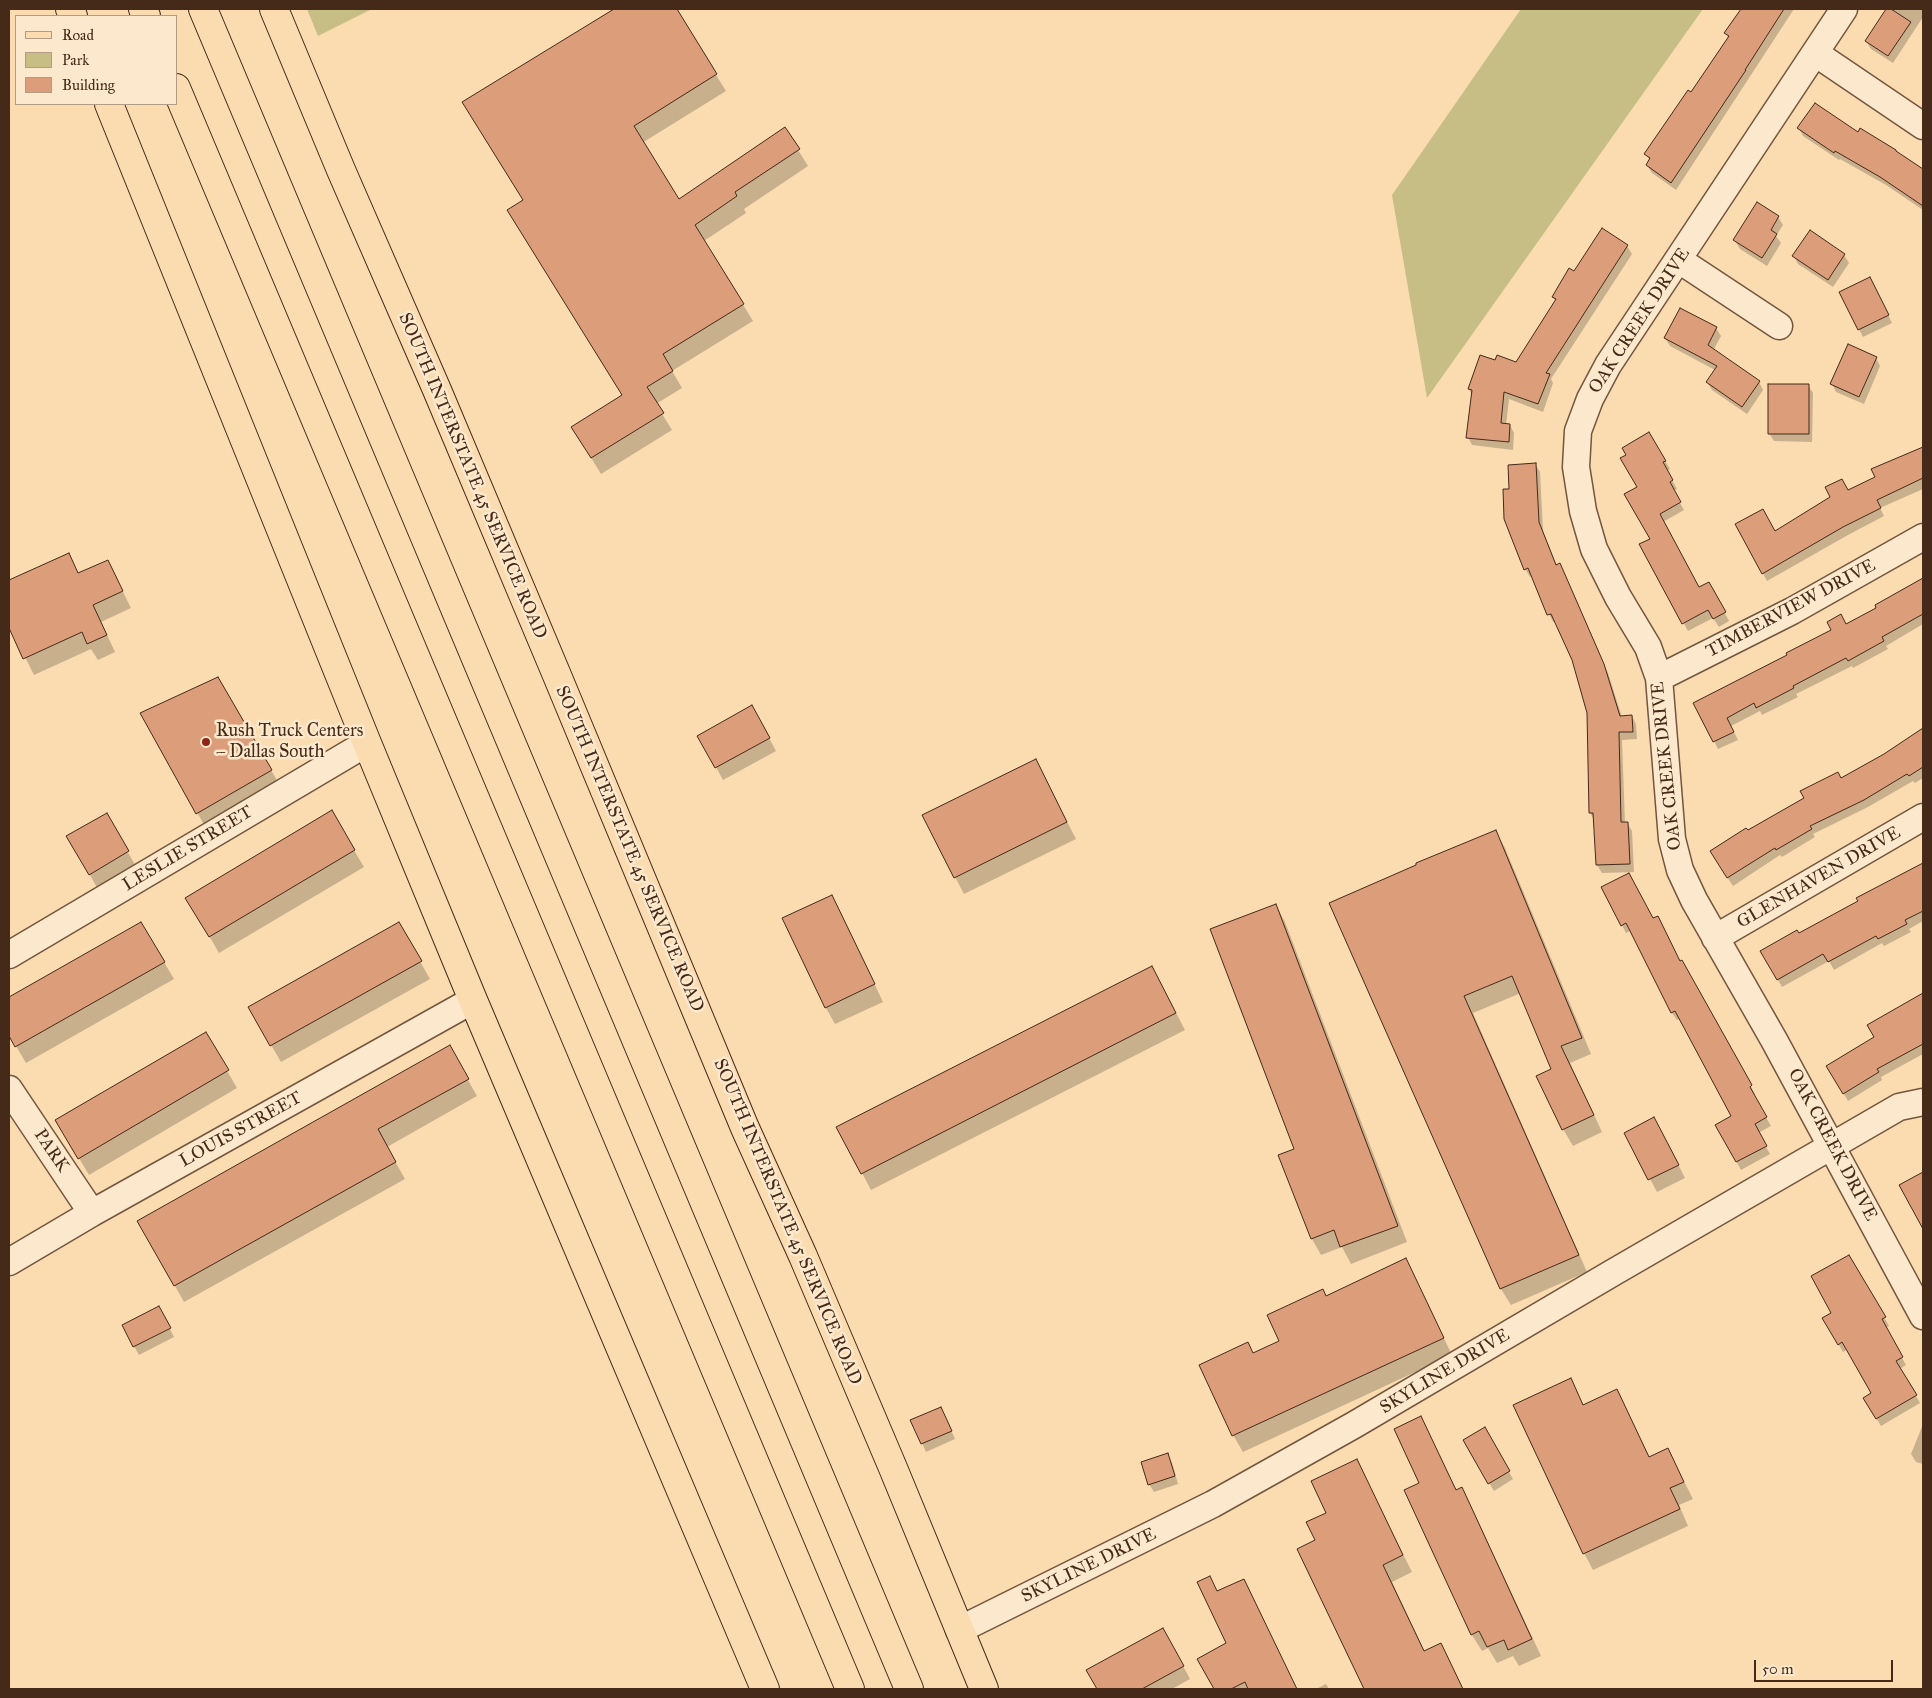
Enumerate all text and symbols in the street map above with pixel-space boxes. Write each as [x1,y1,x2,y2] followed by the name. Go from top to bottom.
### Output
[15,15,178,105] legend
[62,26,94,44] text: Road
[62,51,89,69] text: Park
[62,76,115,94] text: Building
[1585,244,1695,398] street label: OAK CREEK DRIVE
[393,310,551,642] street label: SOUTH INTERSTATE 45 SERVICE ROAD
[1703,555,1879,663] street label: TIMBERVIEW DRIVE
[1647,681,1687,851] street label: OAK CREEK DRIVE
[550,683,708,1015] street label: SOUTH INTERSTATE 45 SERVICE ROAD
[216,721,363,764] place label: Rush Truck Centers – Dallas South
[200,736,212,748] marker: Rush Truck Centers – Dallas South
[119,802,257,896] street label: LESLIE STREET
[1733,822,1905,934] street label: GLENHAVEN DRIVE
[708,1056,866,1388] street label: SOUTH INTERSTATE 45 SERVICE ROAD
[1783,1065,1881,1225] street label: OAK CREEK DRIVE
[176,1087,306,1173] street label: LOUIS STREET
[29,1125,73,1177] street label: PARK
[1376,1325,1514,1419] street label: SKYLINE DRIVE
[1018,1524,1160,1608] street label: SKYLINE DRIVE
[1757,1650,1896,1682] scale bar
[1762,1660,1794,1678] text: 50 m

